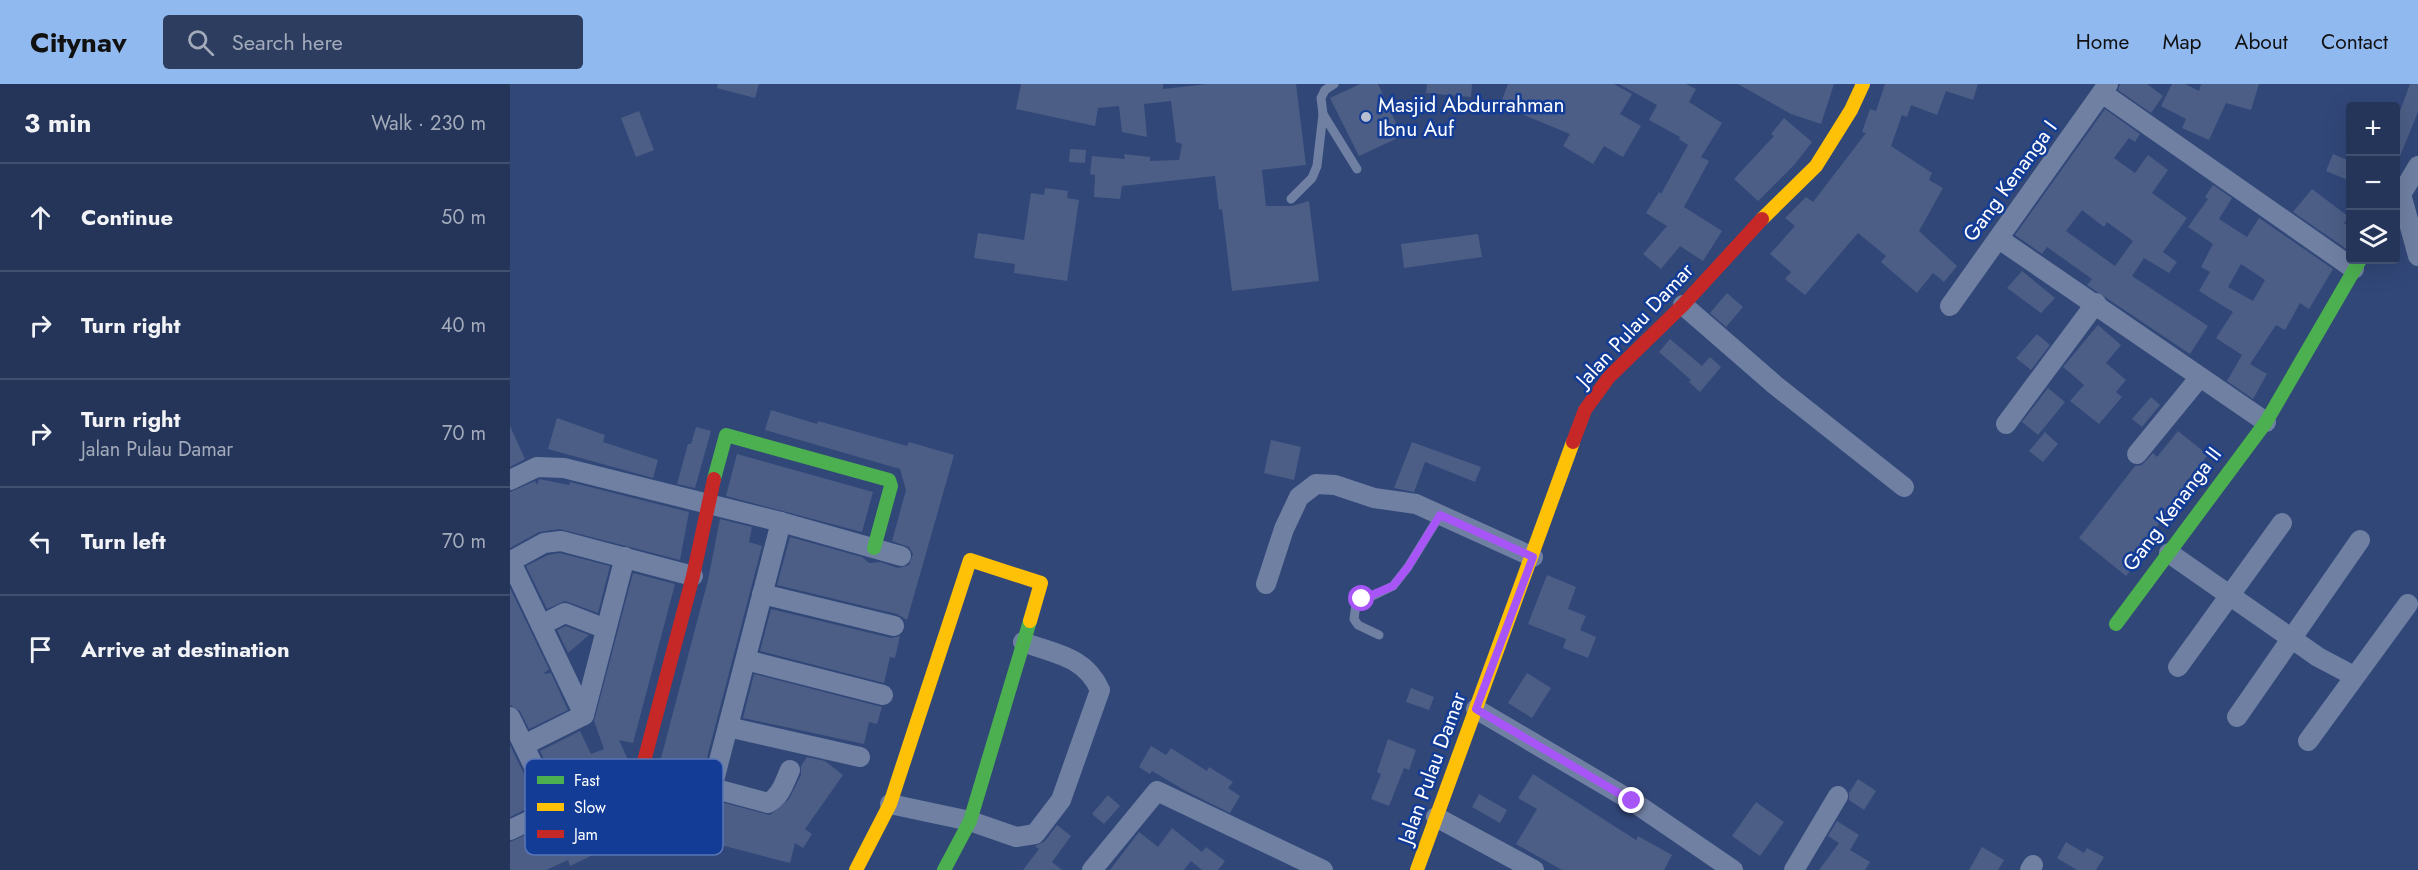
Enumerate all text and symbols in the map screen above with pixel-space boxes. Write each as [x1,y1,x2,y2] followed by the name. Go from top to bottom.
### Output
[163,15,583,69] search box
[30,22,127,63] text: Citynav
[184,26,217,59] icon: search
[232,26,343,58] text: Search here
[2076,27,2129,57] text: Home
[2162,27,2202,57] text: Map
[2235,27,2288,57] text: About
[2321,27,2388,57] text: Contact
[1378,90,1564,144] place label: Masjid Abdurrahman Ibnu Auf
[2346,102,2400,264] map controls
[2346,102,2400,156] button: +
[24,104,91,142] text: 3 min
[371,109,486,138] text: Walk · 230 m
[1359,110,1373,124] marker: Masjid Abdurrahman Ibnu Auf
[1956,114,2064,248] street label: Gang Kenanga I
[2346,156,2400,210] button: −
[24,201,57,234] icon: ahead
[81,201,173,233] text: Continue
[441,203,486,232] text: 50 m
[2346,210,2400,264] button: layers
[1567,256,1701,396] street label: Jalan Pulau Damar
[24,309,57,342] icon: right
[81,309,181,341] text: Turn right
[441,311,486,340] text: 40 m
[81,403,181,435] text: Turn right
[24,417,57,450] icon: right
[442,419,486,448] text: 70 m
[81,435,233,464] text: Jalan Pulau Damar
[2115,441,2229,577] street label: Gang Kenanga II
[24,525,57,558] icon: left
[81,525,166,557] text: Turn left
[442,527,486,556] text: 70 m
[1348,585,1374,611] route start
[24,633,57,666] icon: arrive
[81,633,290,665] text: Arrive at destination
[1390,687,1474,851] street label: Jalan Pulau Damar
[525,759,723,855] legend
[574,769,600,792] text: Fast
[1618,787,1644,813] route end
[574,796,606,819] text: Slow
[572,823,598,846] text: Jam

